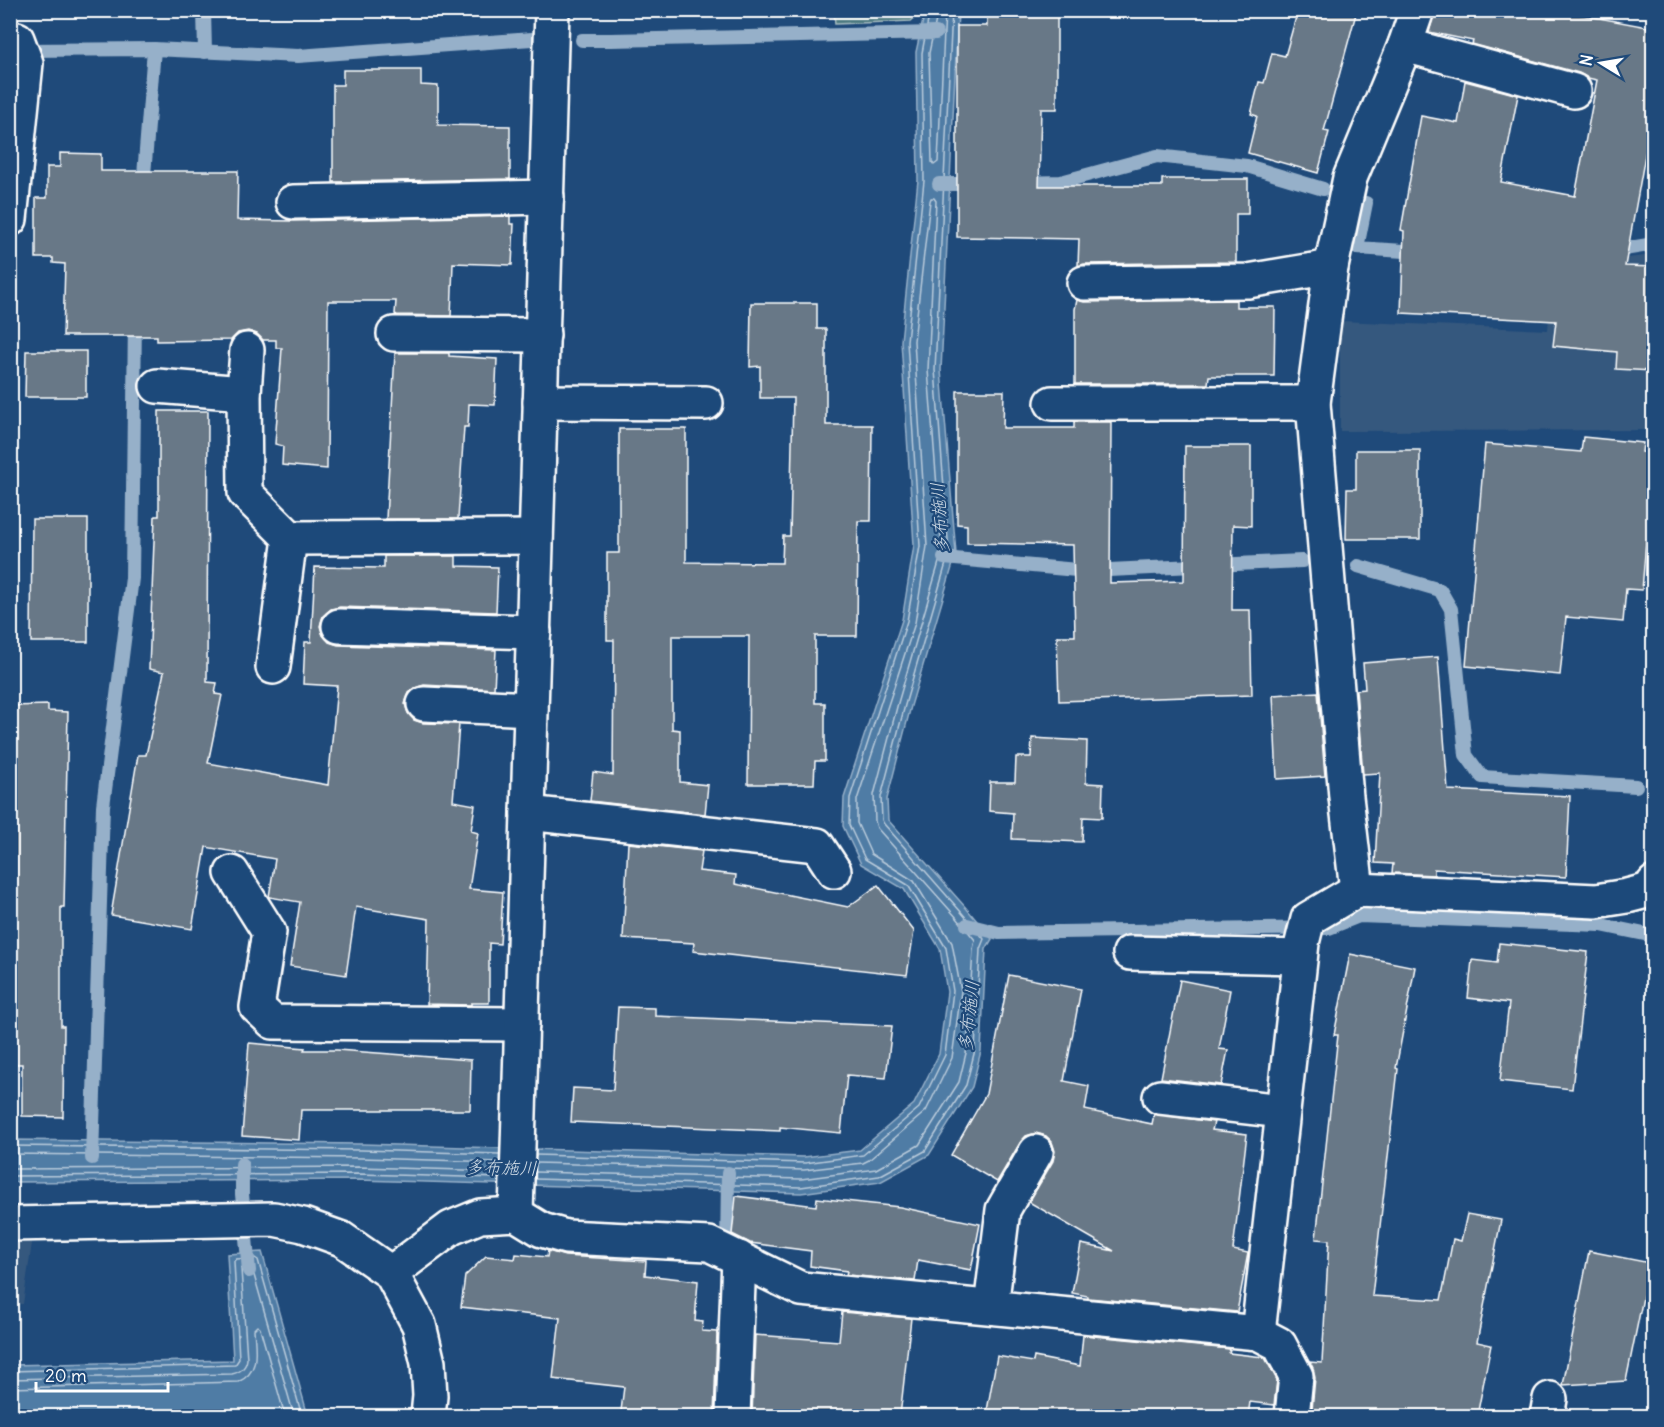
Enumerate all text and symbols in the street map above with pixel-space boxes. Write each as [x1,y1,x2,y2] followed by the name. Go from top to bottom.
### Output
[1571,33,1631,93] north arrow
[1575,53,1597,67] text: N
[926,481,953,555] water label: 多布施川
[953,979,984,1053] water label: 多布施川
[465,1155,537,1180] water label: 多布施川
[36,1355,168,1393] scale bar
[45,1364,87,1387] text: 20 m

